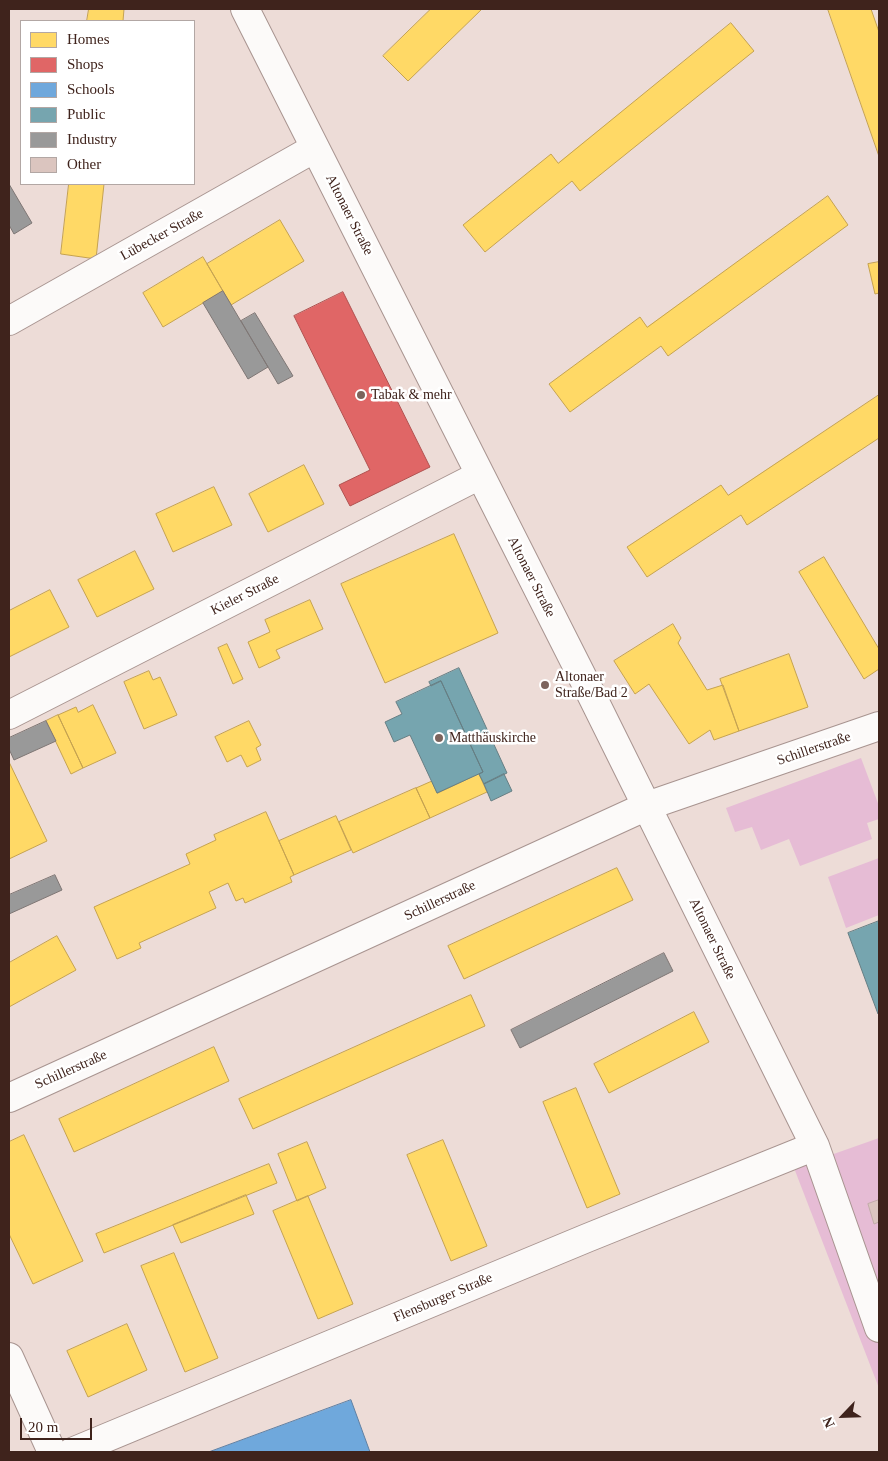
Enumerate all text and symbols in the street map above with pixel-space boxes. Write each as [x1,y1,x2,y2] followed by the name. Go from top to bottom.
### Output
[20,20,195,185] legend
[67,31,110,47] text: Homes
[67,56,104,72] text: Shops
[67,81,115,97] text: Schools
[67,106,105,122] text: Public
[67,131,117,147] text: Industry
[67,156,101,172] text: Other
[321,172,377,258] street label: Altonaer Straße
[118,205,206,265] street label: Lübecker Straße
[371,387,452,403] place label: Tabak & mehr
[355,389,367,401] marker: Tabak & mehr
[503,534,559,620] street label: Altonaer Straße
[208,571,282,619] street label: Kieler Straße
[555,669,628,702] place label: Altonaer Straße/Bad 2
[539,679,551,691] marker: Altonaer Straße/Bad 2
[775,729,853,769] street label: Schillerstraße
[449,730,536,746] place label: Matthäuskirche
[433,732,445,744] marker: Matthäuskirche
[402,877,478,925] street label: Schillerstraße
[685,896,739,982] street label: Altonaer Straße
[32,1047,110,1093] street label: Schillerstraße
[391,1270,495,1326] street label: Flensburger Straße
[818,1391,868,1441] north arrow
[22,1408,95,1440] scale bar
[820,1415,838,1430] text: N
[28,1419,58,1435] text: 20 m

